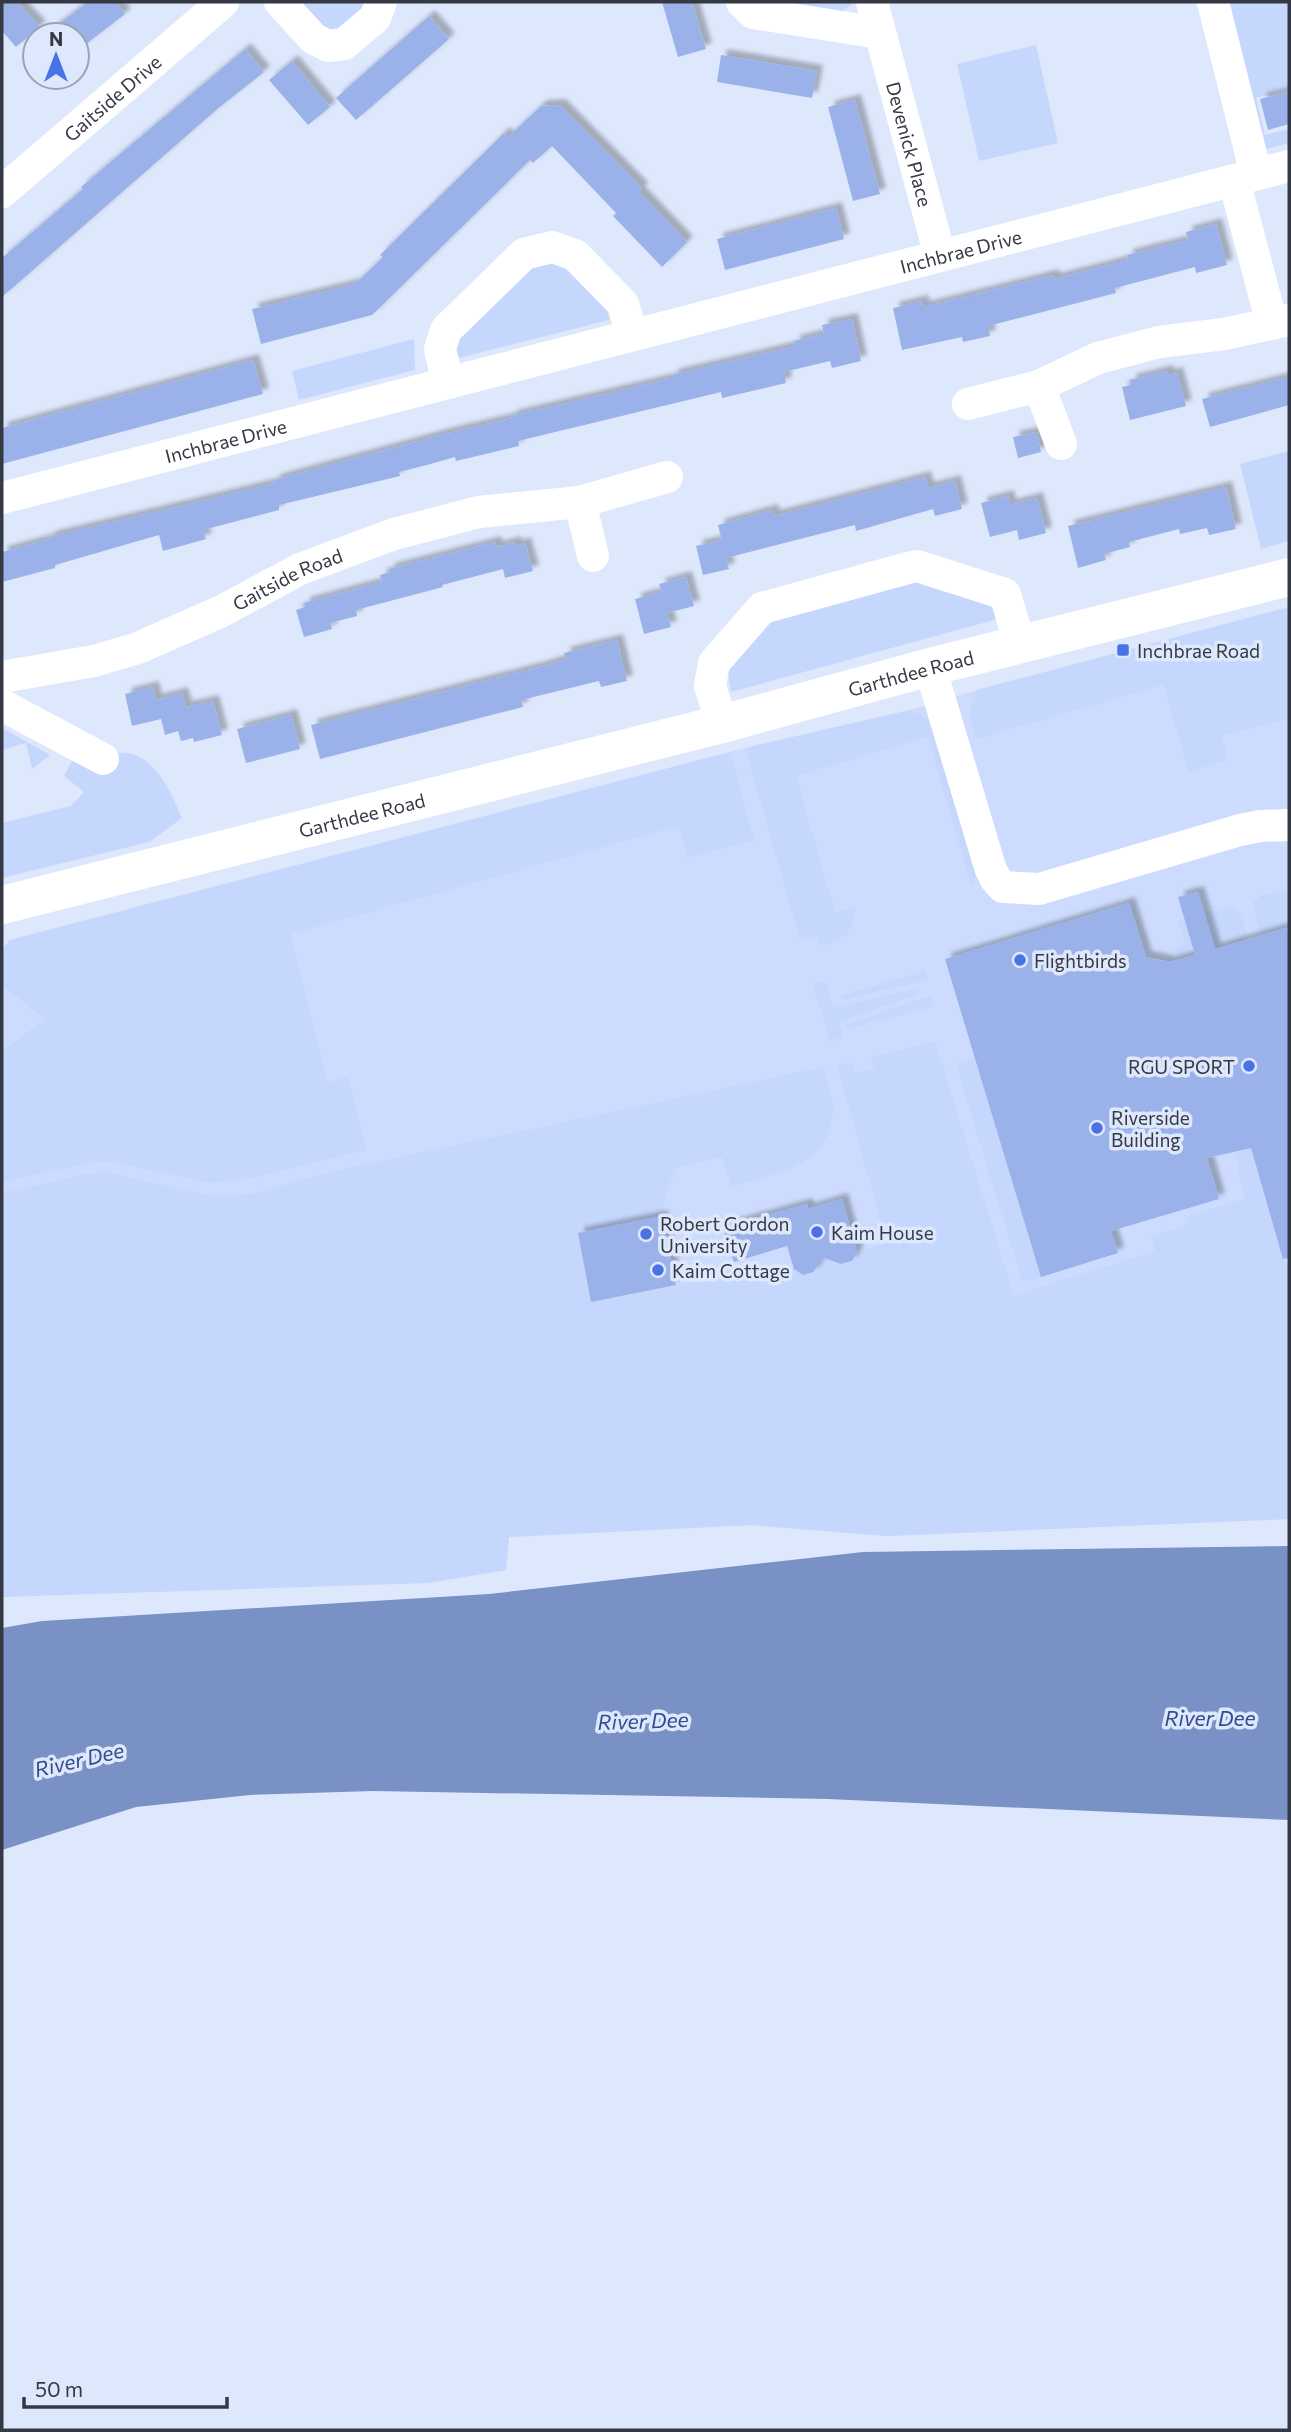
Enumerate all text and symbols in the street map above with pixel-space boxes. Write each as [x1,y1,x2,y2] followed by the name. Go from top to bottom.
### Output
[21,21,91,91] north arrow
[49,27,63,50] text: N
[59,49,165,146] street label: Gaitside Drive
[882,79,938,209] street label: Devenick Place
[897,224,1024,277] street label: Inchbrae Drive
[162,414,289,467] street label: Inchbrae Drive
[228,543,345,615] street label: Gaitside Road
[1137,639,1260,662] place label: Inchbrae Road
[1115,642,1131,658] marker: Inchbrae Road
[845,645,976,700] street label: Garthdee Road
[296,788,427,841] street label: Garthdee Road
[1034,949,1127,972] place label: Flightbirds
[1012,952,1028,968] marker: Flightbirds
[1128,1055,1235,1078] place label: RGU SPORT
[1241,1058,1257,1074] marker: RGU SPORT
[1111,1106,1190,1151] place label: Riverside Building
[1089,1120,1105,1136] marker: Riverside Building
[660,1212,790,1257] place label: Robert Gordon University
[831,1221,934,1244] place label: Kaim House
[809,1224,825,1240] marker: Kaim House
[638,1226,654,1242] marker: Robert Gordon University
[672,1259,790,1282] place label: Kaim Cottage
[650,1262,666,1278] marker: Kaim Cottage
[1164,1705,1256,1730] water label: River Dee
[597,1706,689,1734] water label: River Dee
[32,1737,126,1781] water label: River Dee
[24,2366,228,2410] scale bar
[35,2376,83,2401] text: 50 m

